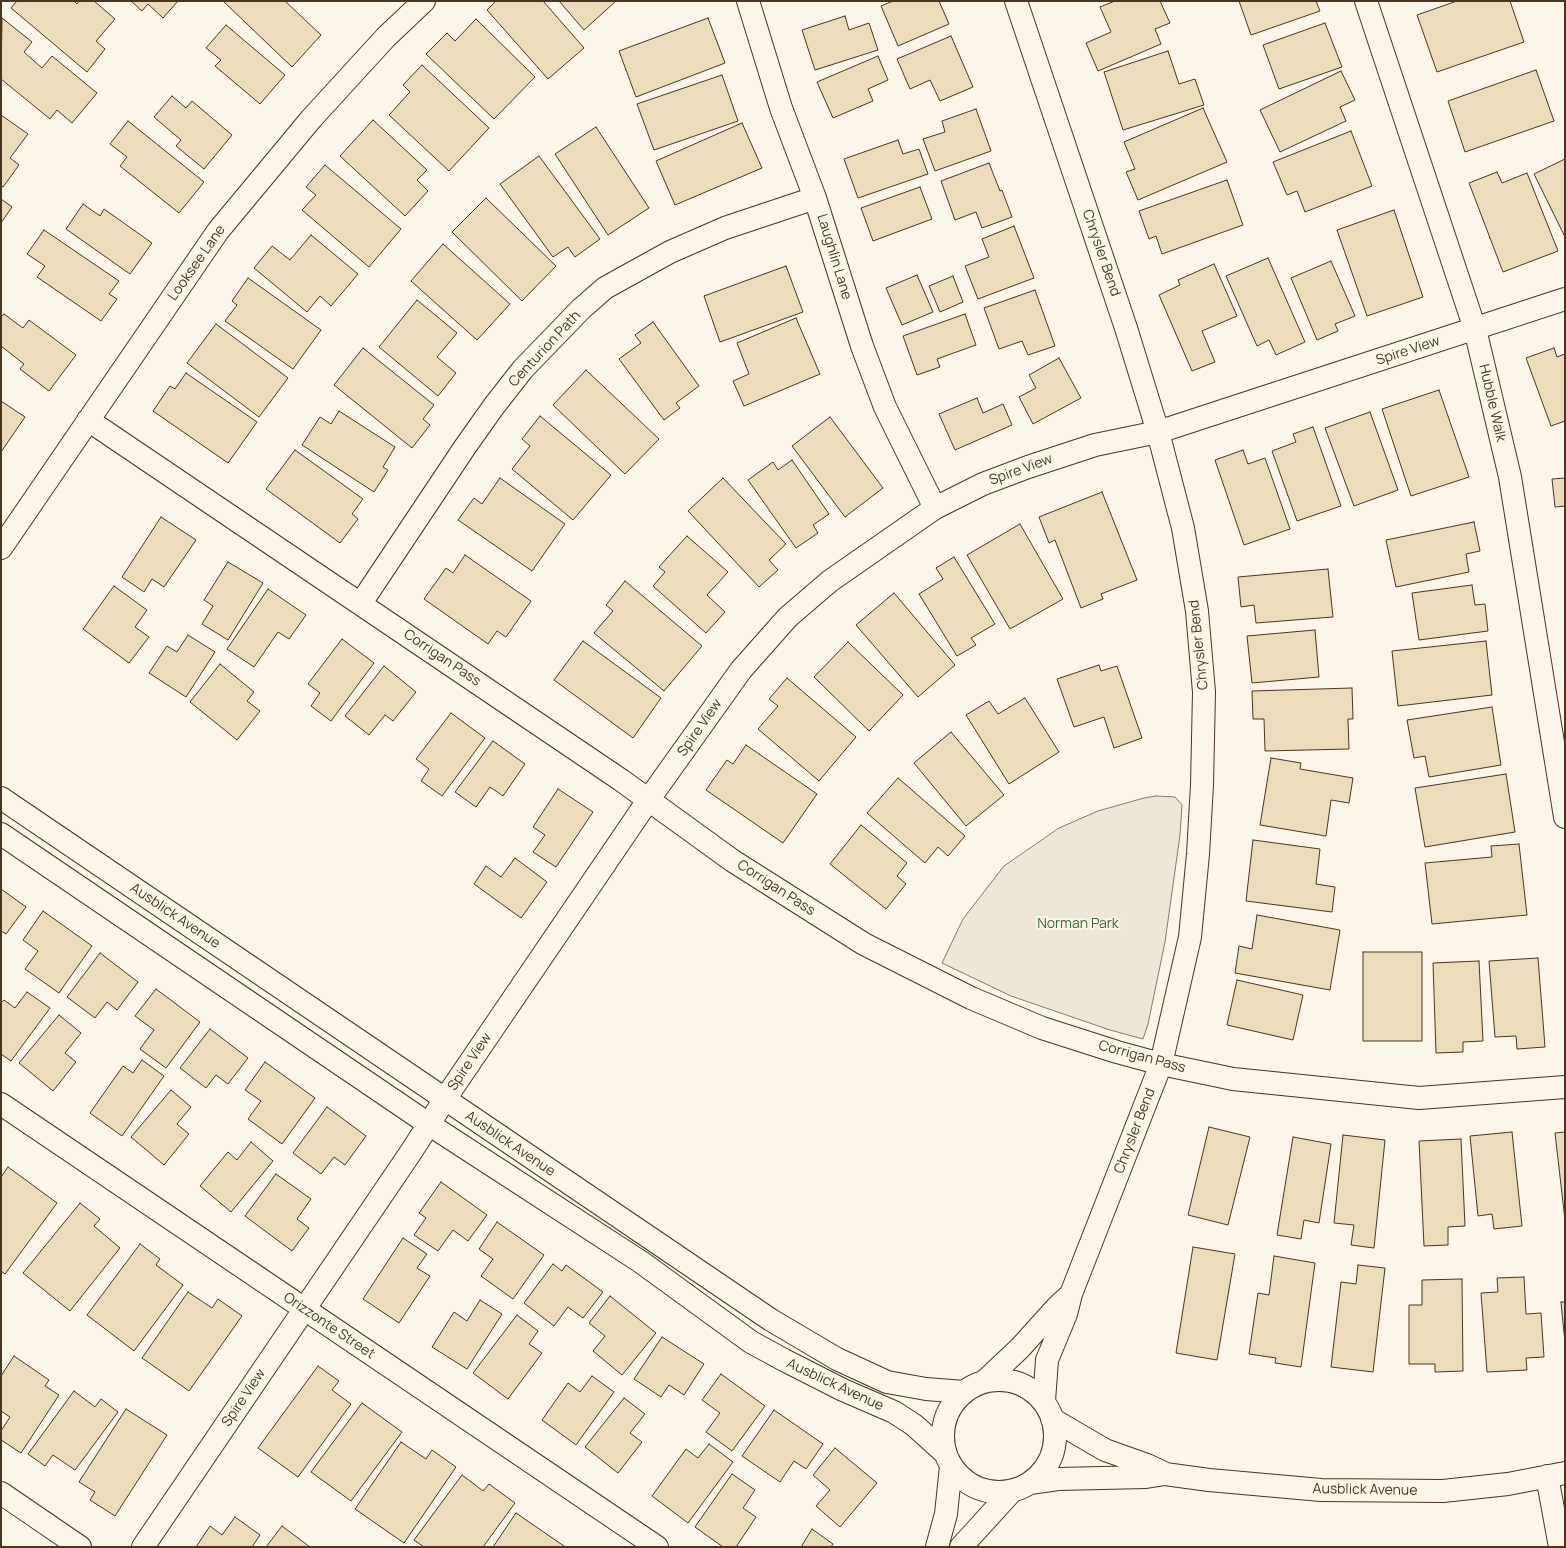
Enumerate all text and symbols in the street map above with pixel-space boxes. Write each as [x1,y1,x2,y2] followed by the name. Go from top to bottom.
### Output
[1078,208,1124,298] street label: Chrysler Bend
[813,212,855,302] street label: Laughlin Lane
[165,222,229,304] street label: Looksee Lane
[506,308,584,390] street label: Centurion Path
[1374,333,1442,369] street label: Spire View
[1475,363,1509,443] street label: Hubble Walk
[987,451,1055,489] street label: Spire View
[1186,599,1212,691] street label: Chrysler Bend
[400,626,484,690] street label: Corrigan Pass
[674,696,726,760] street label: Spire View
[734,857,818,919] street label: Corrigan Pass
[127,880,223,952] street label: Ausblick Avenue
[1037,916,1119,932] park label: Norman Park
[445,1030,495,1094] street label: Spire View
[1097,1037,1187,1077] street label: Corrigan Pass
[1111,1086,1159,1176] street label: Chrysler Bend
[462,1108,558,1180] street label: Ausblick Avenue
[280,1289,378,1363] street label: Orizzonte Street
[784,1355,886,1415] street label: Ausblick Avenue
[219,1366,269,1430] street label: Spire View
[1312,1481,1418,1499] street label: Ausblick Avenue

